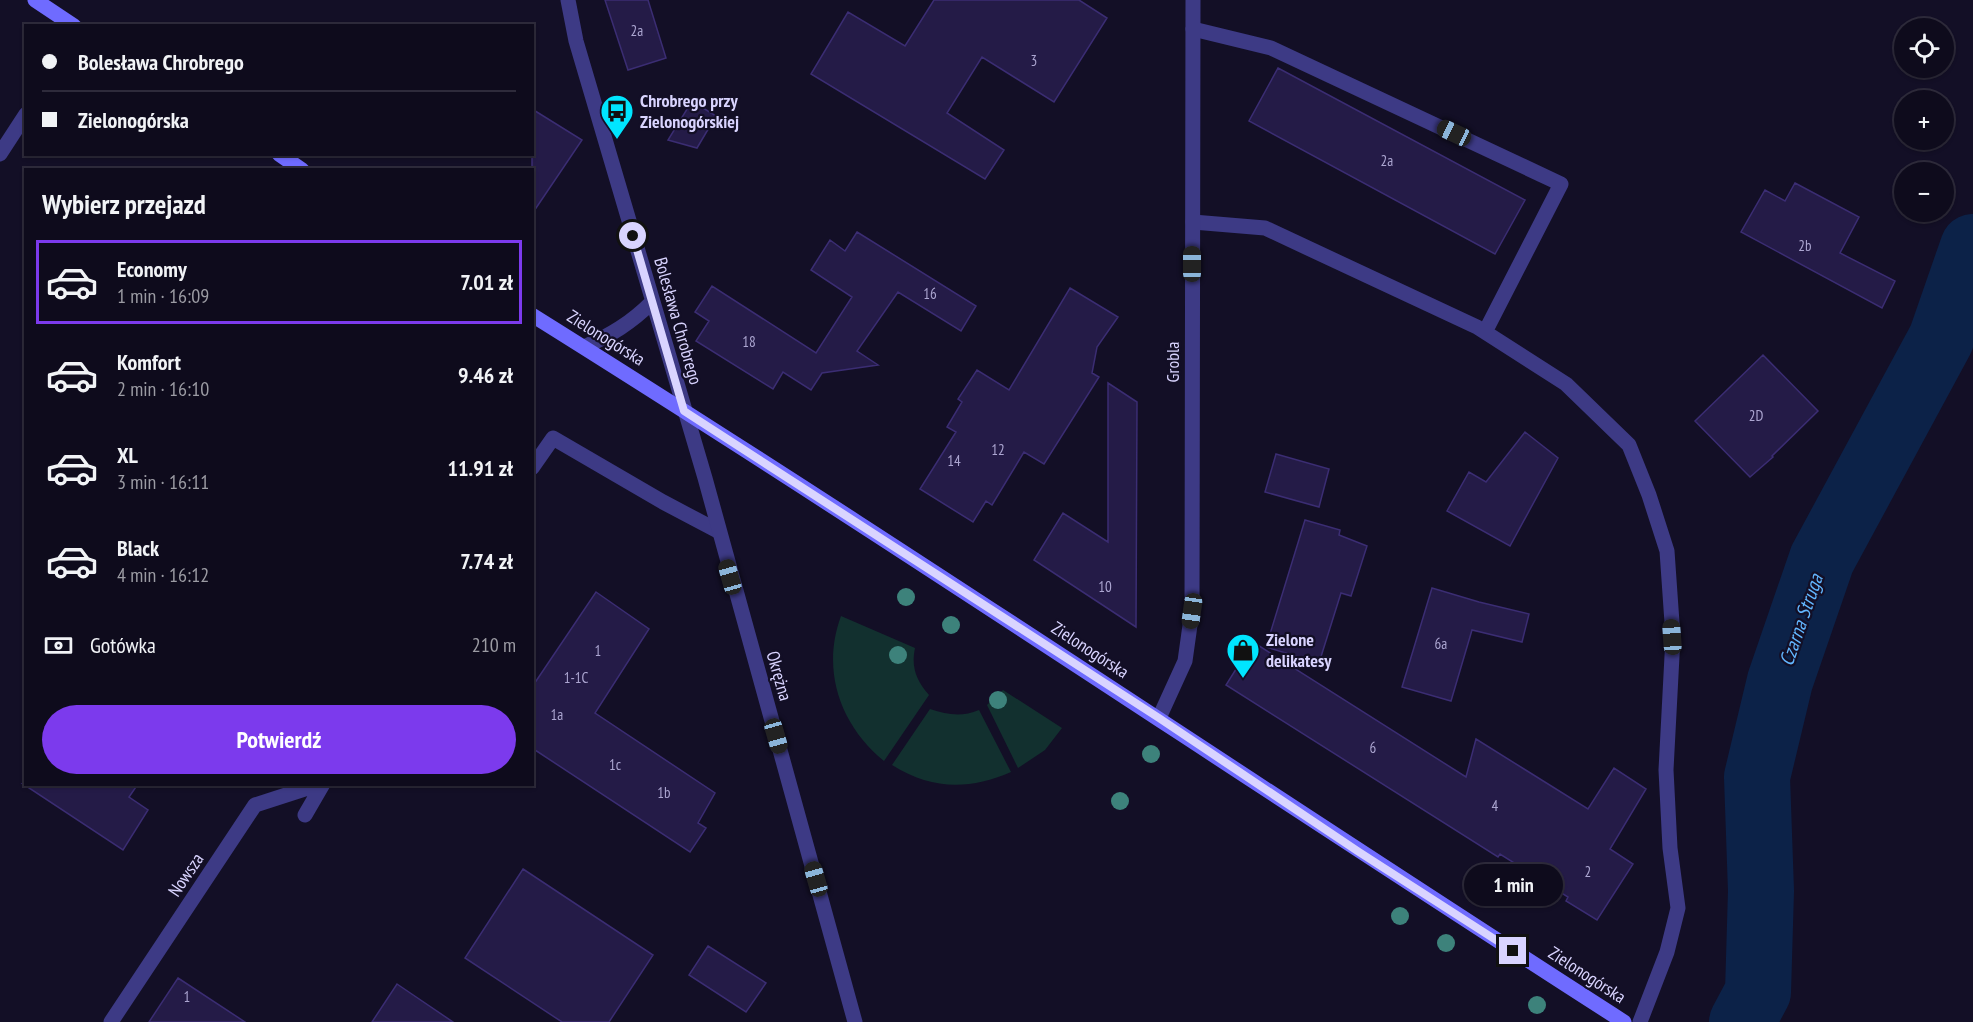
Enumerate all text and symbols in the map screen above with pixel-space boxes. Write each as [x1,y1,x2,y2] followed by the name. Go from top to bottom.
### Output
[1894,18,1954,222] map controls
[1894,18,1954,78] button: locate
[631,21,643,40] house number: 2a
[78,48,244,76] text: Bolesława Chrobrego
[1031,51,1037,70] house number: 3
[640,89,739,133] place label: Chrobrego przy Zielonogórskiej
[1894,90,1954,150] button: +
[599,93,635,140] bus stop icon: Chrobrego przy Zielonogórskiej
[78,106,189,134] text: Zielonogórska
[1434,117,1474,149] car
[1381,151,1393,170] house number: 2a
[1894,162,1954,222] button: −
[42,187,206,221] text: Wybierz przejazd
[619,222,646,249] route start
[1798,236,1812,255] house number: 2b
[1183,246,1201,282] car
[649,254,708,387] street label: Bolesława Chrobrego
[45,255,99,309] icon: car
[117,255,187,283] text: Economy
[460,268,513,296] text: 7.01 zł
[117,283,209,309] text: 1 min · 16:09
[923,284,937,303] house number: 16
[563,305,650,371] street label: Zielonogórska
[742,332,756,351] house number: 18
[1161,342,1184,382] street label: Grobla
[45,348,99,402] icon: car
[117,348,181,376] text: Komfort
[458,361,513,389] text: 9.46 zł
[117,376,209,402] text: 2 min · 16:10
[1749,406,1763,425] house number: 2D
[991,440,1005,459] house number: 12
[45,441,99,495] icon: car
[117,441,138,469] text: XL
[947,451,961,470] house number: 14
[448,454,513,482] text: 11.91 zł
[117,469,209,495] text: 3 min · 16:11
[45,534,99,588] icon: car
[117,534,159,562] text: Black
[460,547,513,575] text: 7.74 zł
[716,557,744,597] car
[117,562,209,588] text: 4 min · 16:12
[1773,570,1829,669] water label: Czarna Struga
[1098,577,1112,596] house number: 10
[1181,592,1203,630] car
[1047,616,1133,683] street label: Zielonogórska
[1662,618,1682,656] car
[1266,628,1332,672] place label: Zielone delikatesy
[42,629,75,662] icon: cash
[90,631,156,659] text: Gotówka
[472,632,516,658] text: 210 m
[1225,632,1261,679] shop icon: Zielone delikatesy
[1435,634,1447,653] house number: 6a
[595,641,601,660] house number: 1
[761,648,798,703] street label: Okrężna
[564,668,588,687] house number: 1-1C
[42,705,516,774] button: Potwierdź
[551,705,563,724] house number: 1a
[762,716,790,756] car
[1370,738,1377,757] house number: 6
[609,755,622,774] house number: 1c
[657,783,671,802] house number: 1b
[1492,796,1499,815] house number: 4
[163,849,208,901] street label: Nowsza
[802,859,830,899] car
[1585,862,1591,881] house number: 2
[1464,864,1562,906] callout: 1 min
[1493,872,1534,898] text: 1 min
[1499,937,1526,964] route end
[1544,941,1630,1008] street label: Zielonogórska
[184,987,190,1006] house number: 1

